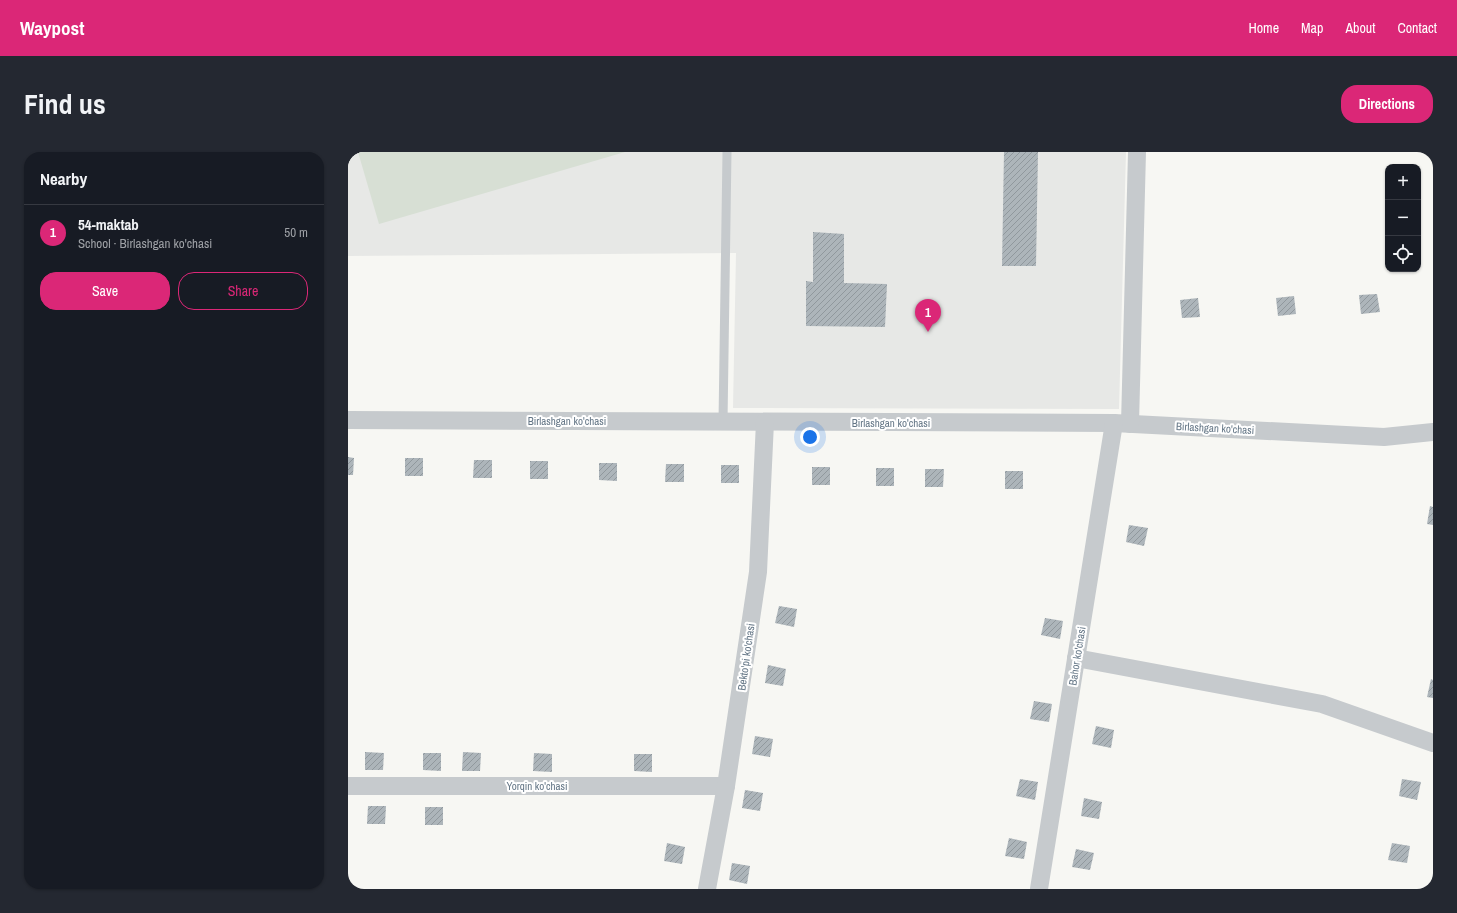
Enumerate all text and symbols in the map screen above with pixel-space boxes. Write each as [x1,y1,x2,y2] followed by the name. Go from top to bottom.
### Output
[20,15,84,41] text: Waypost
[1248,19,1279,37] text: Home
[1301,19,1323,37] text: Map
[1345,19,1375,37] text: About
[1397,19,1437,37] text: Contact
[24,85,106,123] text: Find us
[1341,85,1433,123] button: Directions
[1385,164,1421,272] map controls
[1385,164,1421,200] button: +
[40,167,87,190] text: Nearby
[1385,200,1421,236] button: −
[78,214,139,235] text: 54-maktab
[50,224,56,241] text: 1
[284,224,308,241] text: 50 m
[78,235,212,252] text: School · Birlashgan ko'chasi
[1385,236,1421,272] button: locate
[40,272,170,310] button: Save
[178,272,308,310] button: Share
[915,299,941,332] pin: 1
[528,414,606,428] street label: Birlashgan ko'chasi
[852,416,930,430] street label: Birlashgan ko'chasi
[1175,419,1255,437] street label: Birlashgan ko'chasi
[800,427,820,447] your location
[734,623,758,691] street label: Bekto'pi ko'chasi
[1065,626,1089,686] street label: Bahor ko'chasi
[506,779,568,793] street label: Yorqin ko'chasi

